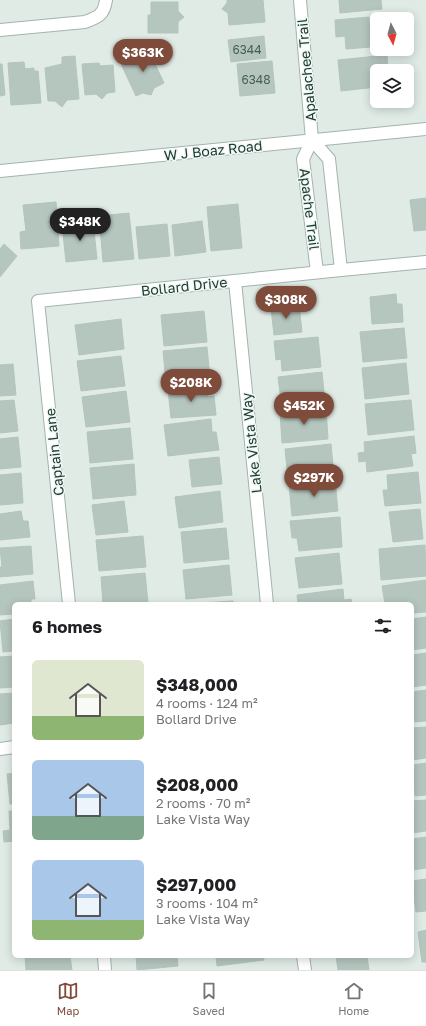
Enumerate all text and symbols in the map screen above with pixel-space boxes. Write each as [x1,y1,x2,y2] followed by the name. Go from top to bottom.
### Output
[370,12,414,56] north arrow
[370,12,414,108] map controls
[293,18,319,122] street label: Apalachee Trail
[115,39,171,73] pin: $363K
[233,42,261,57] house number: 6344
[122,44,164,60] text: $363K
[370,64,414,108] button: layers
[242,72,270,87] house number: 6348
[163,136,263,164] street label: W J Boaz Road
[297,167,323,251] street label: Apache Trail
[52,208,108,242] pin: $348K
[59,213,101,229] text: $348K
[140,273,228,299] street label: Bollard Drive
[258,286,314,320] pin: $308K
[265,291,307,307] text: $308K
[163,369,219,403] pin: $208K
[170,374,212,390] text: $208K
[237,392,265,494] street label: Lake Vista Way
[276,392,332,426] pin: $452K
[283,397,325,413] text: $452K
[41,407,67,497] street label: Captain Lane
[286,464,342,498] pin: $297K
[293,469,335,485] text: $297K
[372,615,394,637] icon: filters
[32,616,102,637] text: 6 homes
[156,674,238,695] text: $348,000
[64,676,112,724] icon: home
[156,695,258,711] text: 4 rooms · 124 m²
[156,711,237,727] text: Bollard Drive
[156,774,238,795] text: $208,000
[64,776,112,824] icon: home
[156,795,251,811] text: 2 rooms · 70 m²
[156,811,250,827] text: Lake Vista Way
[156,874,236,895] text: $297,000
[64,876,112,924] icon: home
[156,895,258,911] text: 3 rooms · 104 m²
[156,911,250,927] text: Lake Vista Way
[57,980,79,1017] tab: Map
[193,980,225,1017] tab: Saved
[338,980,369,1017] tab: Home

